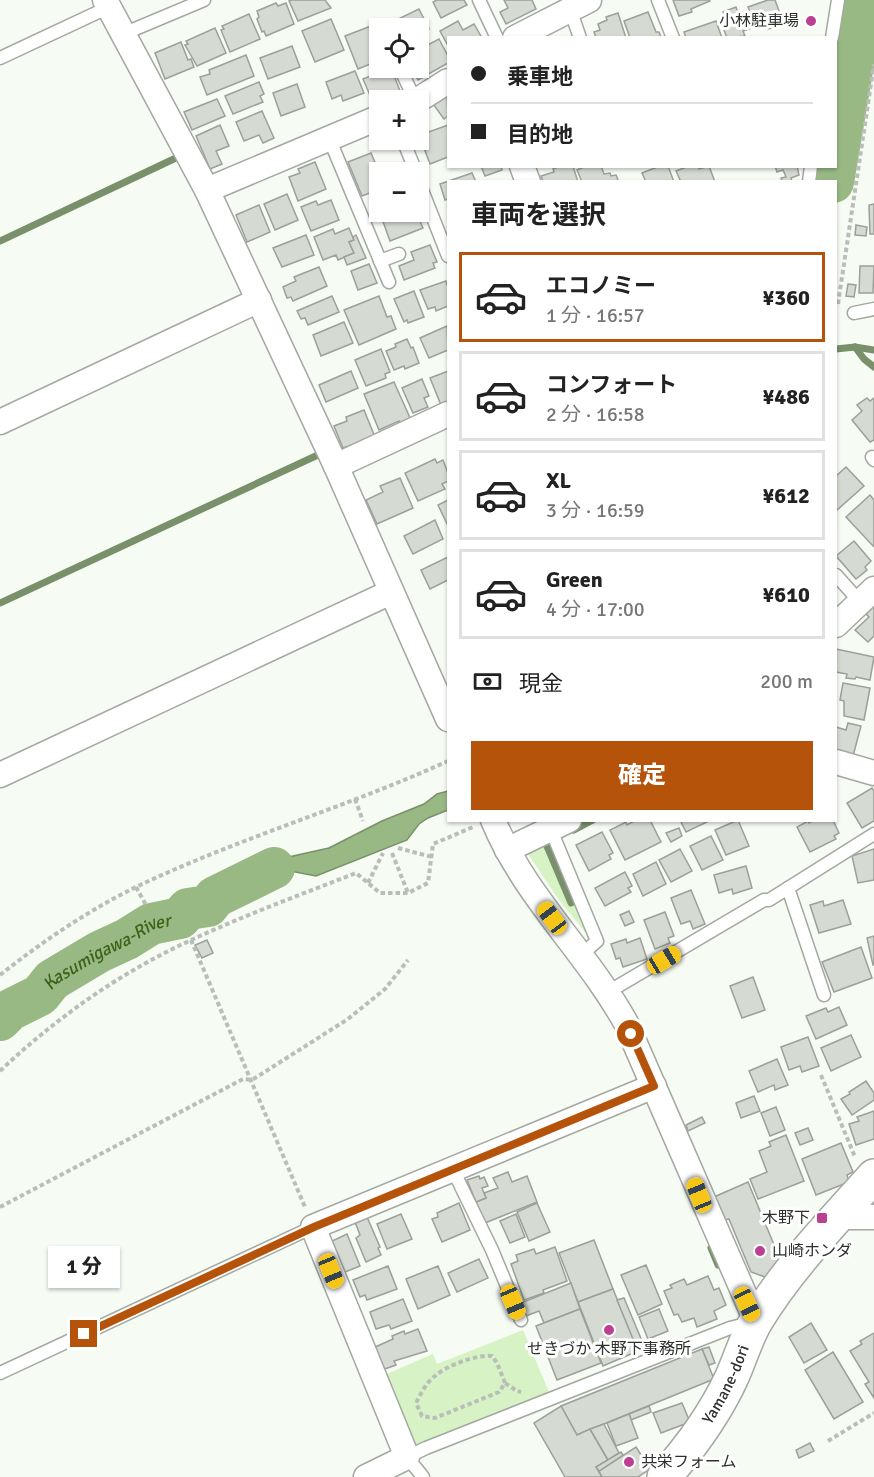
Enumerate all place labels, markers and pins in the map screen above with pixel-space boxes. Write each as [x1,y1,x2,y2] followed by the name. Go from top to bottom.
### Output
[719,11,799,31] place label: 小林駐車場
[804,14,818,28] marker: 小林駐車場
[762,1208,810,1228] place label: 木野下
[815,1211,829,1225] marker: 木野下
[772,1241,852,1261] place label: 山崎ホンダ
[753,1244,767,1258] marker: 山崎ホンダ
[602,1323,616,1337] marker: せきづか 木野下事務所
[527,1339,691,1359] place label: せきづか 木野下事務所
[641,1452,737,1472] place label: 共栄フォーム
[622,1455,636,1469] marker: 共栄フォーム

